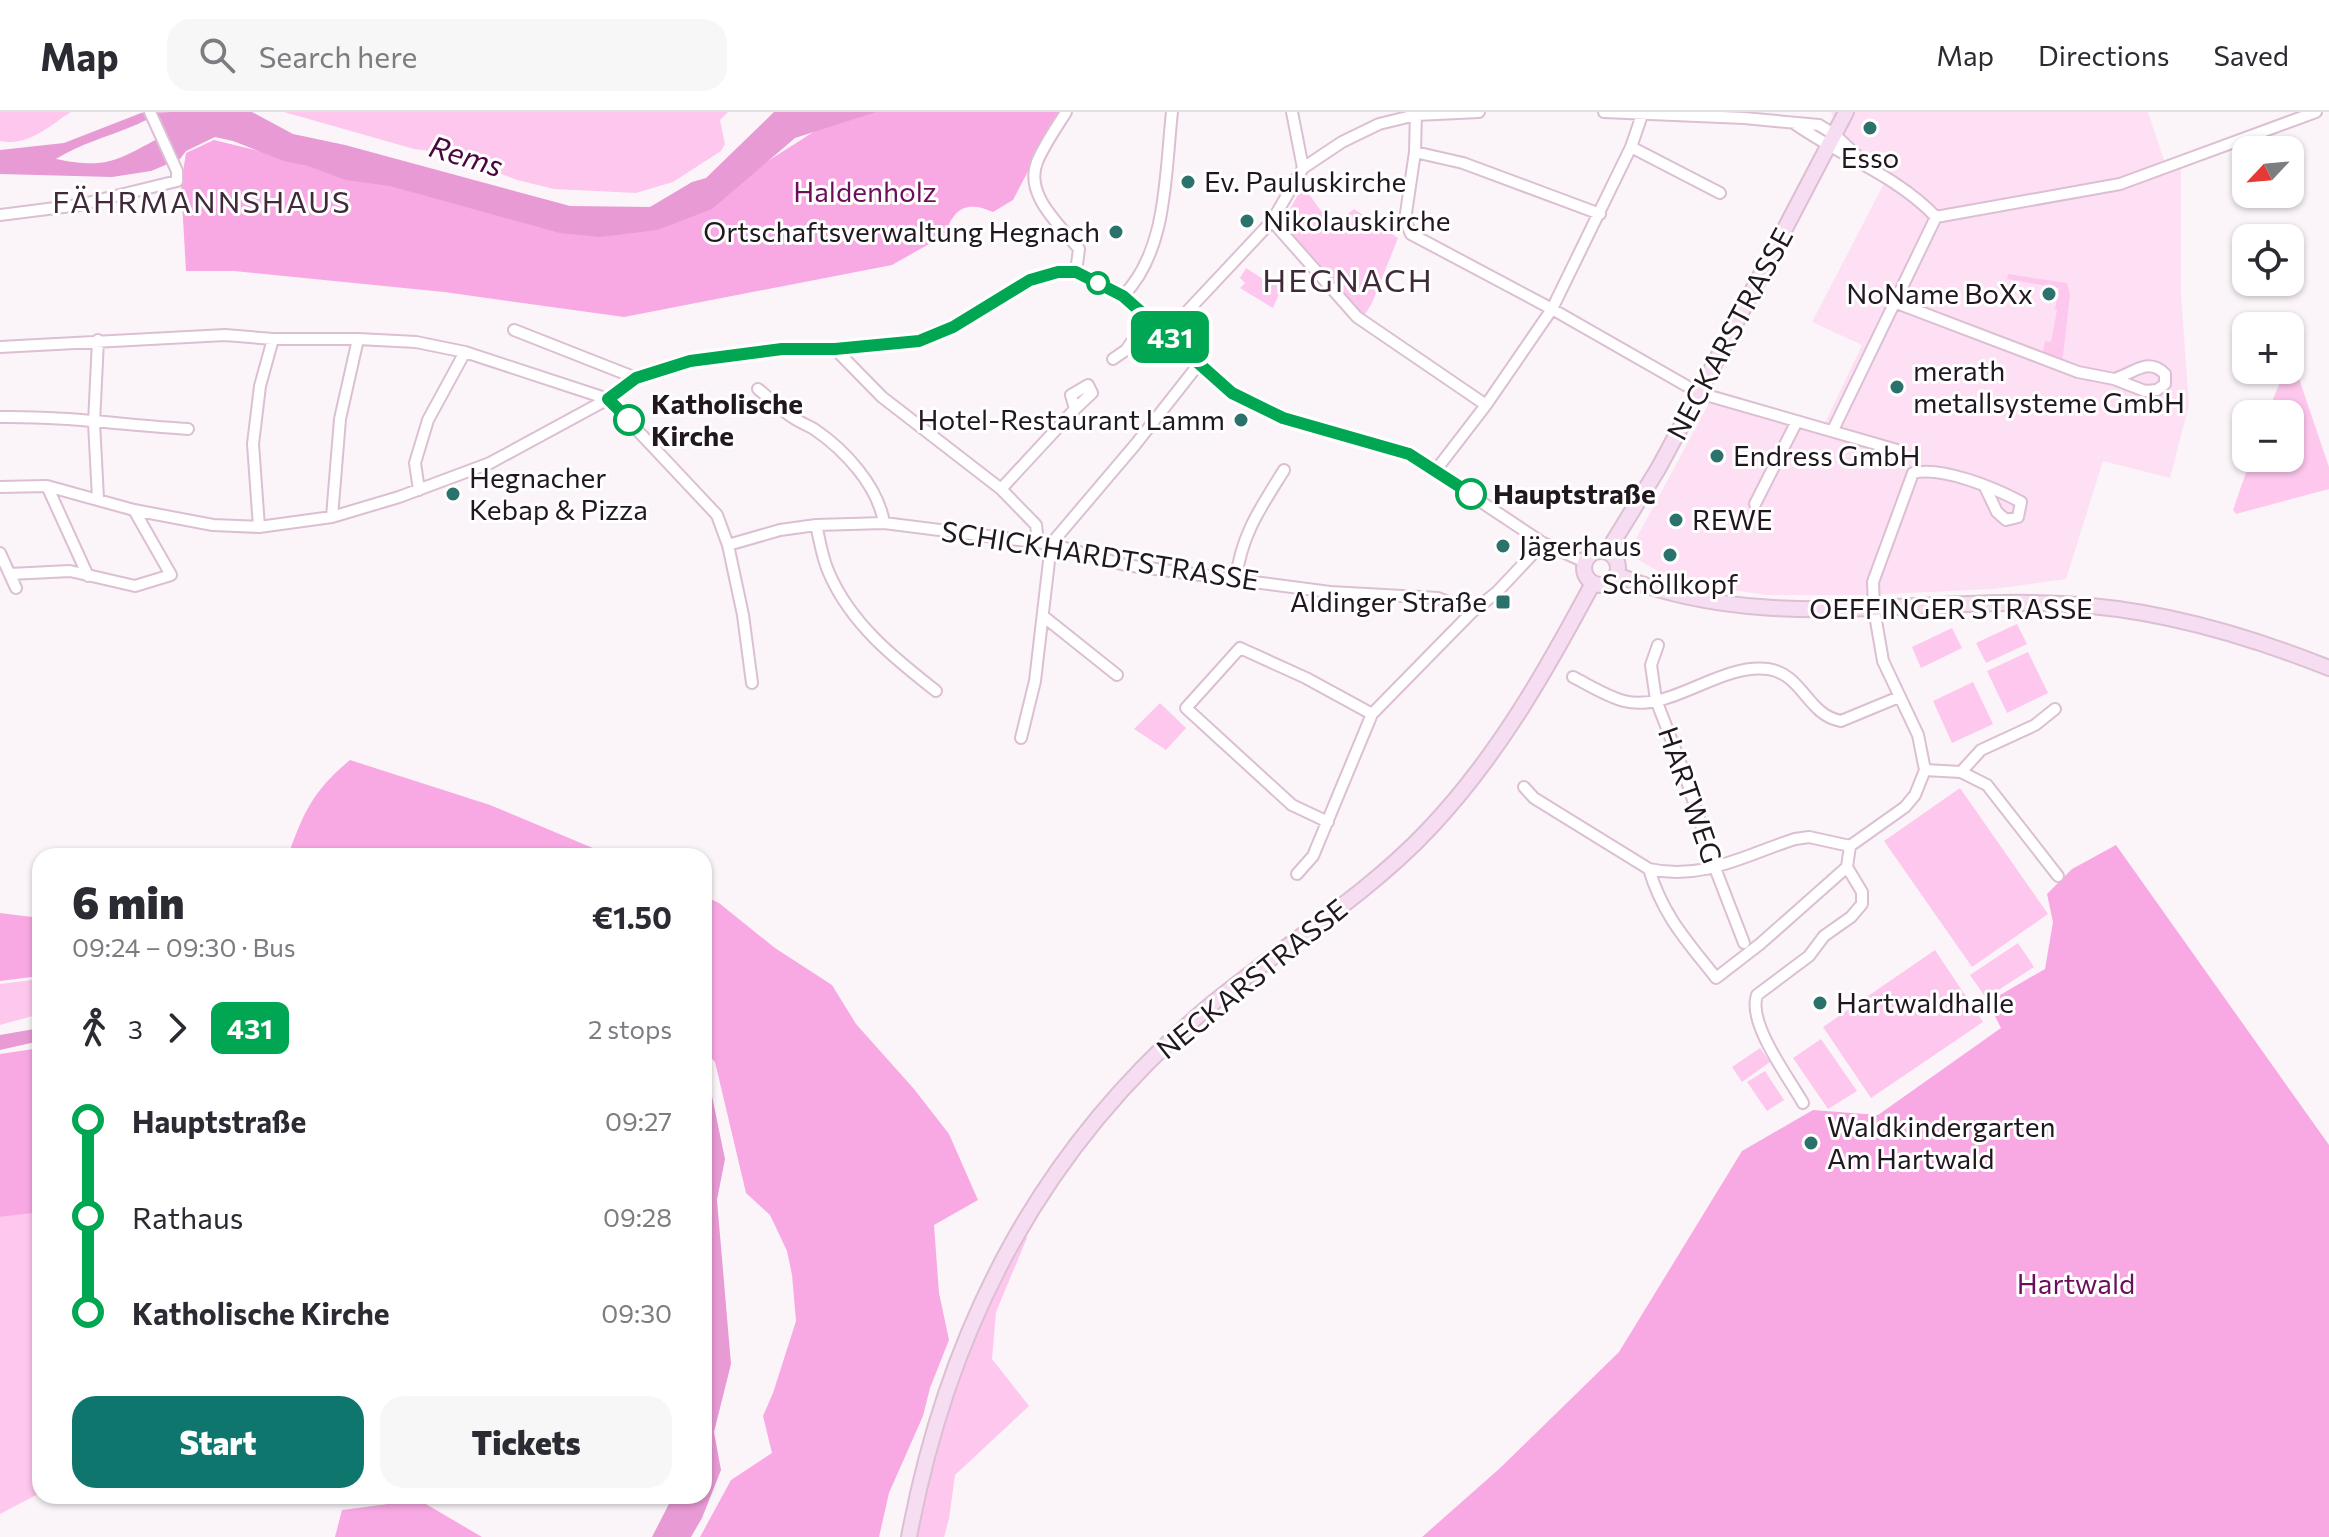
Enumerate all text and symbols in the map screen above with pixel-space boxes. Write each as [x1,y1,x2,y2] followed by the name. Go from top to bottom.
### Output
[167,19,727,91] search box
[40,32,119,79] text: Map
[195,33,239,77] icon: search
[259,37,417,74] text: Search here
[1936,38,1994,72] text: Map
[2038,38,2169,72] text: Directions
[2213,38,2289,72] text: Saved
[1861,119,1879,137] marker: Esso
[426,126,508,183] water label: Rems
[2232,136,2304,208] north arrow
[2232,136,2304,472] map controls
[1841,140,1899,174] place label: Esso
[1204,164,1406,198] place label: Ev. Pauluskirche
[1179,173,1197,191] marker: Ev. Pauluskirche
[793,174,937,208] park label: Haldenholz
[52,182,352,219] district label: FÄHRMANNSHAUS
[1263,203,1450,237] place label: Nikolauskirche
[1238,212,1256,230] marker: Nikolauskirche
[703,214,1100,248] place label: Ortschaftsverwaltung Hegnach
[1659,222,1799,445] street label: NECKARSTRASSE
[1107,223,1125,241] marker: Ortschaftsverwaltung Hegnach
[2232,224,2304,296] button: locate
[1262,259,1434,299] district label: HEGNACH
[1087,272,1109,294] unlabelled marker
[1846,276,2033,310] place label: NoName BoXx
[2040,285,2058,303] marker: NoName BoXx
[1124,311,1216,363] line badge: 431
[2232,312,2304,384] button: +
[1147,320,1193,354] text: 431
[1913,353,2185,419] place label: merath metallsysteme GmbH
[1888,378,1906,396] marker: merath metallsysteme GmbH
[651,386,803,452] place label: Katholische Kirche
[2232,400,2304,472] button: −
[917,402,1225,436] place label: Hotel-Restaurant Lamm
[614,405,644,435] marker: Katholische Kirche
[1232,411,1250,429] marker: Hotel-Restaurant Lamm
[1733,438,1921,472] place label: Endress GmbH
[1708,447,1726,465] marker: Endress GmbH
[469,460,648,526] place label: Hegnacher Kebap & Pizza
[1493,476,1656,510] place label: Hauptstraße
[1456,479,1486,509] marker: Hauptstraße
[444,485,462,503] marker: Hegnacher Kebap & Pizza
[1692,502,1773,536] place label: REWE
[1667,511,1685,529] marker: REWE
[939,513,1261,597] street label: SCHICKHARDTSTRASSE
[1519,528,1642,562] place label: Jägerhaus
[1494,537,1512,555] marker: Jägerhaus
[1661,546,1679,564] marker: Schöllkopf
[1602,566,1738,600] place label: Schöllkopf
[1290,584,1487,618] place label: Aldinger Straße
[1809,591,2093,625] street label: OEFFINGER STRASSE
[1494,593,1512,611] marker: Aldinger Straße
[1652,722,1730,867] street label: HARTWEG
[72,874,185,928] text: 6 min
[1149,891,1354,1065] street label: NECKARSTRASSE
[592,898,672,935] text: €1.50
[72,931,296,962] text: 09:24 – 09:30 · Bus
[1836,985,2014,1019] place label: Hartwaldhalle
[1811,994,1829,1012] marker: Hartwaldhalle
[72,1006,116,1050] icon: walk
[155,1006,199,1050] icon: forward
[227,1011,273,1045] text: 431
[128,1013,143,1044] text: 3
[588,1013,672,1044] text: 2 stops
[132,1102,306,1139] text: Hauptstraße
[605,1105,672,1136] text: 09:27
[1827,1109,2055,1175] place label: Waldkindergarten Am Hartwald
[1802,1134,1820,1152] marker: Waldkindergarten Am Hartwald
[132,1198,243,1235] text: Rathaus
[603,1201,672,1232] text: 09:28
[2017,1266,2135,1300] park label: Hartwald
[132,1294,390,1331] text: Katholische Kirche
[601,1297,672,1328] text: 09:30
[72,1396,364,1488] button: Start
[380,1396,672,1488] button: Tickets

